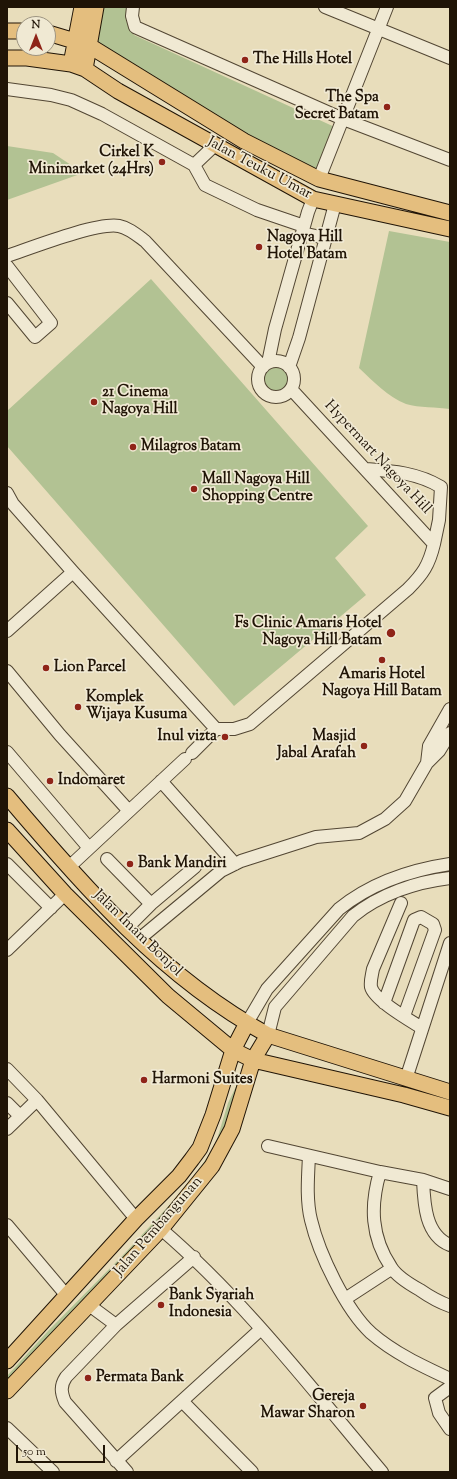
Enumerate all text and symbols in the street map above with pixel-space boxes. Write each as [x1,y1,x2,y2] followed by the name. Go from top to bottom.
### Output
[16,16,56,56] north arrow
[32,17,40,33] text: N
[253,51,352,69] place label: The Hills Hotel
[240,55,250,65] marker: The Hills Hotel
[295,89,379,124] place label: The Spa Secret Batam
[382,102,392,112] marker: The Spa Secret Batam
[204,134,314,204] street label: Jalan Teuku Umar
[29,144,154,179] place label: Cirkel K Minimarket (24Hrs)
[157,157,167,167] marker: Cirkel K Minimarket (24Hrs)
[267,229,347,264] place label: Nagoya Hill Hotel Batam
[254,242,264,252] marker: Nagoya Hill Hotel Batam
[102,384,178,419] place label: 21 Cinema Nagoya Hill
[89,397,99,407] marker: 21 Cinema Nagoya Hill
[320,397,434,519] street label: Hypermart Nagoya Hill
[141,438,241,456] place label: Milagros Batam
[128,442,138,452] marker: Milagros Batam
[202,471,313,506] place label: Mall Nagoya Hill Shopping Centre
[189,484,199,494] marker: Mall Nagoya Hill Shopping Centre
[235,615,382,650] place label: Fs Clinic Amaris Hotel Nagoya Hill Batam
[385,627,397,639] marker: Fs Clinic Amaris Hotel Nagoya Hill Batam
[377,655,387,665] marker: Amaris Hotel Nagoya Hill Batam
[54,659,126,677] place label: Lion Parcel
[41,663,51,673] marker: Lion Parcel
[322,666,442,701] place label: Amaris Hotel Nagoya Hill Batam
[86,689,187,724] place label: Komplek Wijaya Kusuma
[73,702,83,712] marker: Komplek Wijaya Kusuma
[158,728,217,746] place label: Inul vizta
[277,728,356,763] place label: Masjid Jabal Arafah
[220,732,230,742] marker: Inul vizta
[359,741,369,751] marker: Masjid Jabal Arafah
[58,772,125,790] place label: Indomaret
[45,776,55,786] marker: Indomaret
[138,855,227,873] place label: Bank Mandiri
[125,859,135,869] marker: Bank Mandiri
[89,887,185,981] street label: Jalan Imam Bonjol
[152,1071,253,1089] place label: Harmoni Suites
[139,1075,149,1085] marker: Harmoni Suites
[111,1174,207,1280] street label: Jalan Pembangunan
[169,1287,254,1322] place label: Bank Syariah Indonesia
[156,1300,166,1310] marker: Bank Syariah Indonesia
[96,1369,184,1387] place label: Permata Bank
[83,1373,93,1383] marker: Permata Bank
[261,1388,355,1423] place label: Gereja Mawar Sharon
[358,1401,368,1411] marker: Gereja Mawar Sharon
[18,1437,107,1463] scale bar
[23,1443,46,1461] text: 50 m

